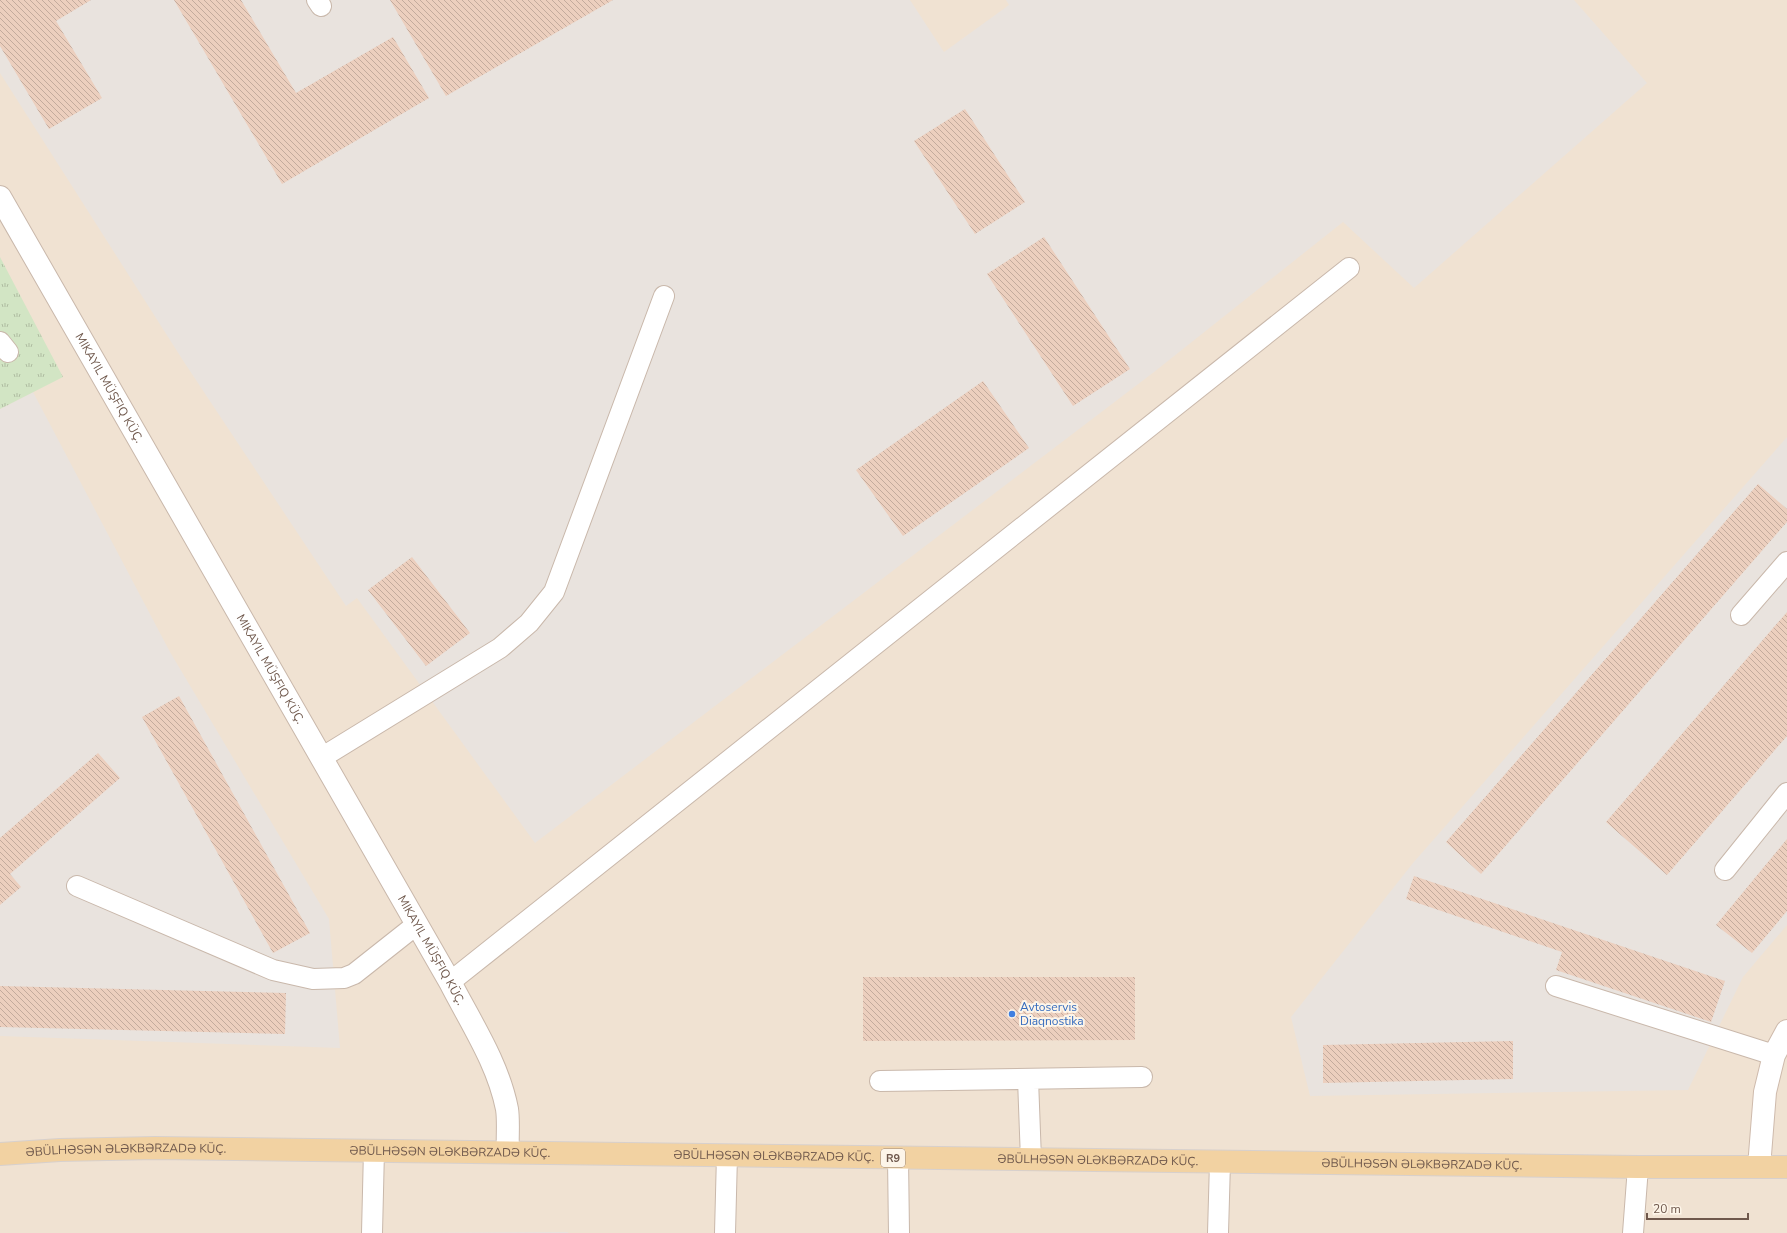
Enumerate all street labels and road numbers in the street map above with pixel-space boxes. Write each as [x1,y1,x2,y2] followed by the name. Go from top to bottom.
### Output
[72,330,147,446] street label: MIKAYIL MÜŞFIQ KÜÇ.
[233,611,308,727] street label: MIKAYIL MÜŞFIQ KÜÇ.
[394,892,469,1008] street label: MIKAYIL MÜŞFIQ KÜÇ.
[25,1140,226,1160] street label: ƏBÜLHƏSƏN ƏLƏKBƏRZADƏ KÜÇ.
[349,1142,550,1161] street label: ƏBÜLHƏSƏN ƏLƏKBƏRZADƏ KÜÇ.
[673,1147,874,1165] street label: ƏBÜLHƏSƏN ƏLƏKBƏRZADƏ KÜÇ.
[881,1149,905,1167] road number: R9
[997,1151,1198,1169] street label: ƏBÜLHƏSƏN ƏLƏKBƏRZADƏ KÜÇ.
[1321,1155,1522,1174] street label: ƏBÜLHƏSƏN ƏLƏKBƏRZADƏ KÜÇ.

